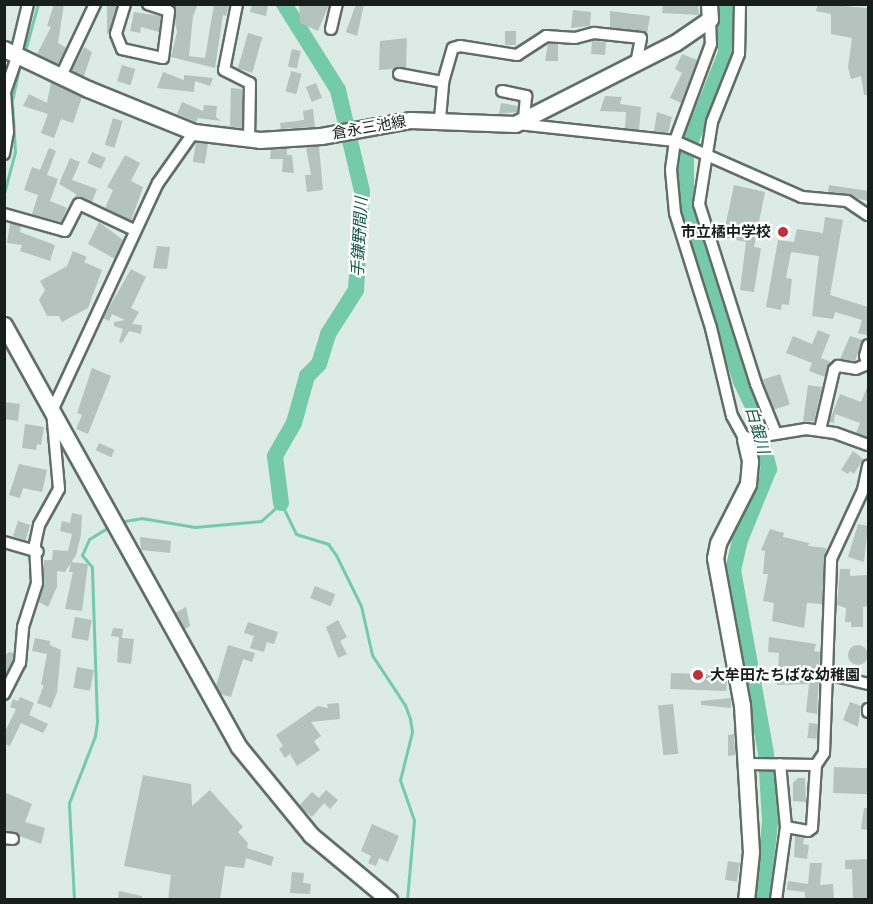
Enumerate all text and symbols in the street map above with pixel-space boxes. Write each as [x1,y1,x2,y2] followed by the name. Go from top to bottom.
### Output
[331,112,407,142] street label: 倉永三池線
[347,197,371,277] water label: 手鎌野間川
[681,223,771,241] place label: 市立橘中学校
[776,225,790,239] marker: 市立橘中学校
[742,404,774,456] water label: 白銀川
[710,666,860,684] place label: 大牟田たちばな幼稚園
[691,668,705,682] marker: 大牟田たちばな幼稚園

